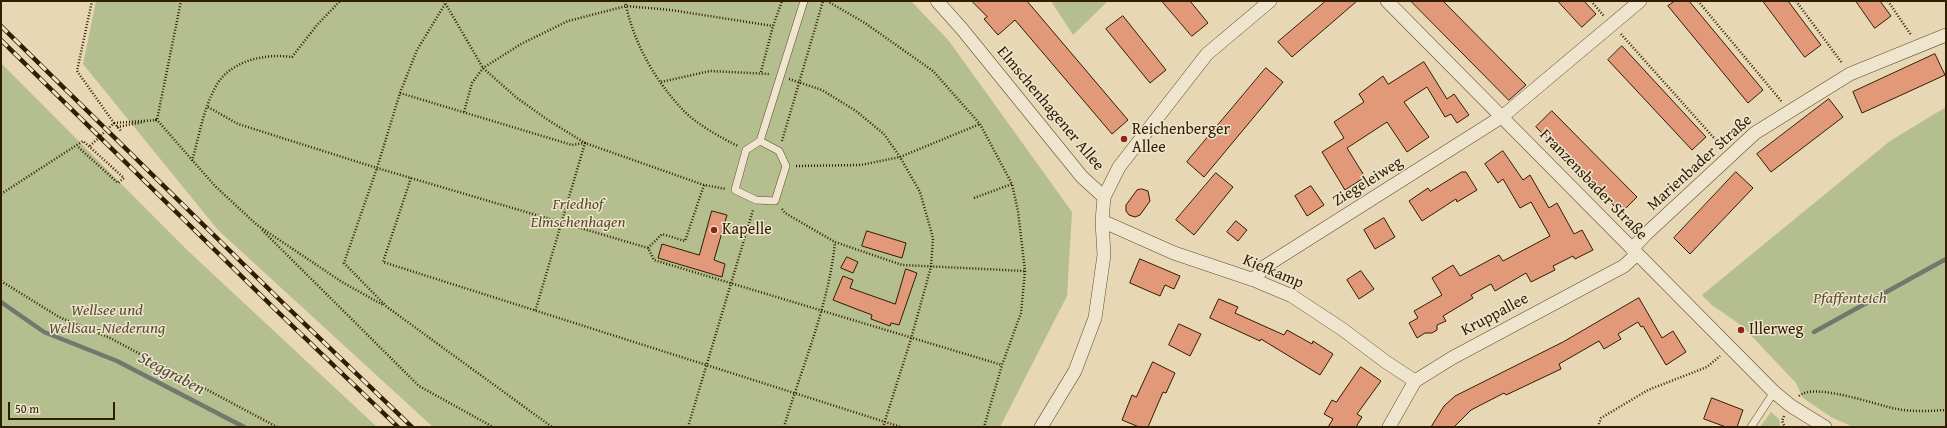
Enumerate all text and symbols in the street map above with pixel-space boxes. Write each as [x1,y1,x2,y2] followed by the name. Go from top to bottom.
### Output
[992,43,1108,175] street label: Elmschenhagener Allee
[1644,111,1756,215] street label: Marienbader Straße
[1132,120,1230,158] place label: Reichenberger Allee
[1535,125,1651,245] street label: Franzensbader Straße
[1119,134,1129,144] marker: Reichenberger Allee
[1329,153,1407,211] street label: Ziegeleiweg
[530,195,626,233] park label: Friedhof Elmschenhagen
[722,220,772,240] place label: Kapelle
[709,225,719,235] marker: Kapelle
[1240,251,1306,293] street label: Kiefkamp
[1458,289,1532,341] street label: Kruppallee
[1813,289,1887,309] park label: Pfaffenteich
[49,301,165,339] park label: Wellsee und Wellsau-Niederung
[1749,320,1804,340] place label: Illerweg
[1736,325,1746,335] marker: Illerweg
[134,348,208,400] water label: Steggraben
[10,394,117,420] scale bar
[15,400,39,417] text: 50 m

